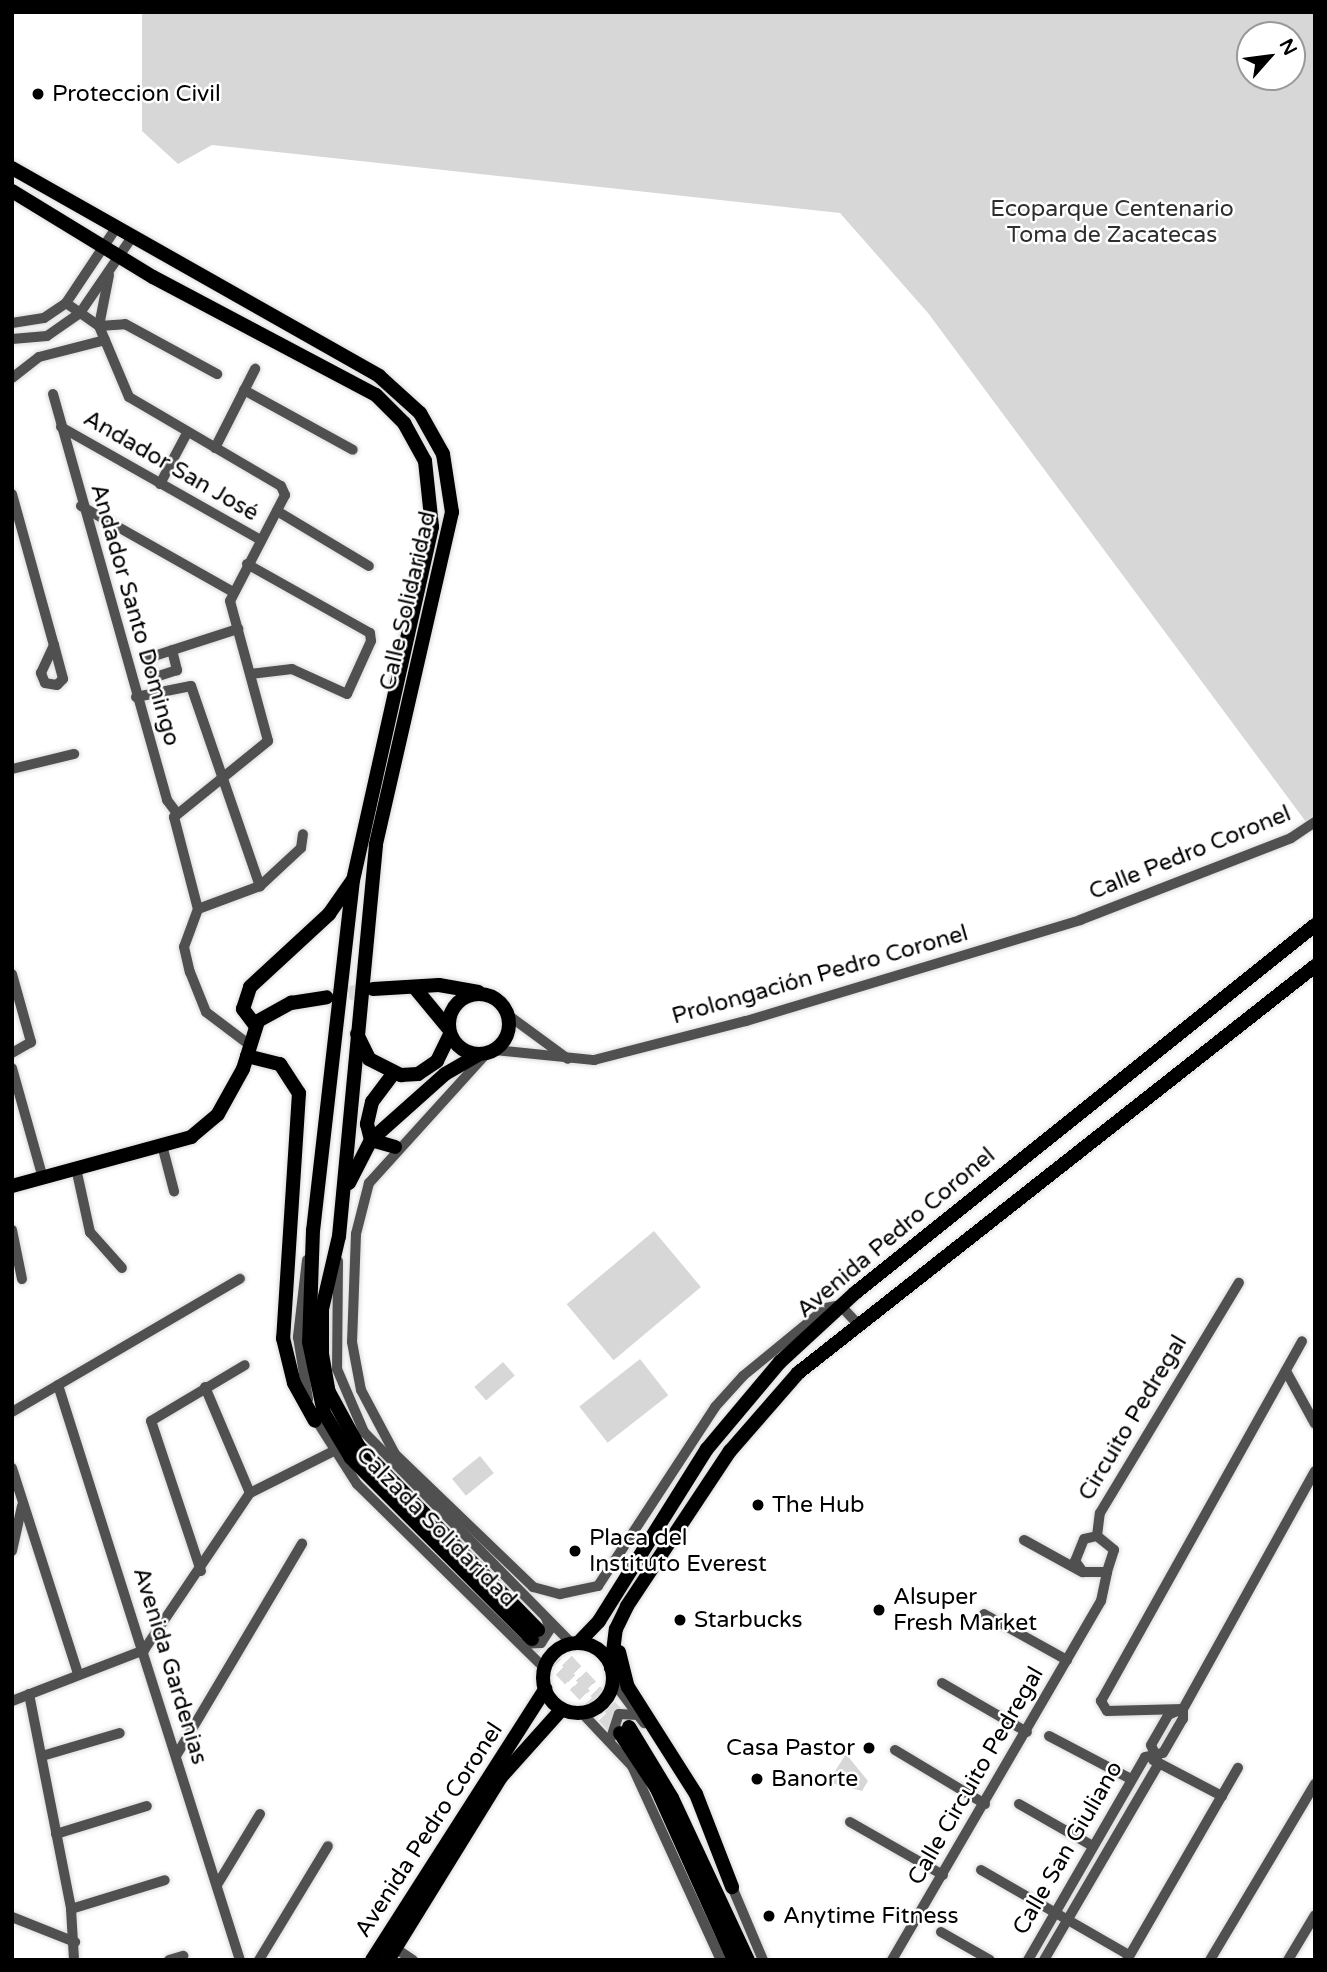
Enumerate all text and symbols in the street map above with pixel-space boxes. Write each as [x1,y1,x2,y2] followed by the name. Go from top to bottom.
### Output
[1236,21,1306,91] north arrow
[1274,35,1301,59] text: N
[52,80,221,108] place label: Proteccion Civil
[30,86,46,102] marker: Proteccion Civil
[990,195,1234,249] park label: Ecoparque Centenario Toma de Zacatecas
[79,405,263,527] street label: Andador San José
[84,481,186,749] street label: Andador Santo Domingo
[374,509,442,693] street label: Calle Solidaridad
[1085,800,1295,906] street label: Calle Pedro Coronel
[669,919,971,1031] street label: Prolongación Pedro Coronel
[791,1142,1001,1324] street label: Avenida Pedro Coronel
[1073,1330,1193,1506] street label: Circuito Pedregal
[350,1441,522,1613] street label: Calzada Solidaridad
[772,1491,864,1519] place label: The Hub
[750,1497,766,1513] marker: The Hub
[589,1524,767,1578] place label: Placa del Instituto Everest
[567,1543,583,1559] marker: Placa del Instituto Everest
[127,1564,213,1768] street label: Avenida Gardenias
[893,1583,1037,1637] place label: Alsuper Fresh Market
[871,1602,887,1618] marker: Alsuper Fresh Market
[694,1606,802,1634] place label: Starbucks
[672,1612,688,1628] marker: Starbucks
[902,1662,1050,1890] street label: Calle Circuito Pedregal
[349,1717,509,1943] street label: Avenida Pedro Coronel
[726,1734,855,1762] place label: Casa Pastor
[861,1740,877,1756] marker: Casa Pastor
[1007,1756,1129,1940] street label: Calle San Giuliano
[771,1765,858,1793] place label: Banorte
[749,1771,765,1787] marker: Banorte
[783,1902,959,1930] place label: Anytime Fitness
[761,1908,777,1924] marker: Anytime Fitness

